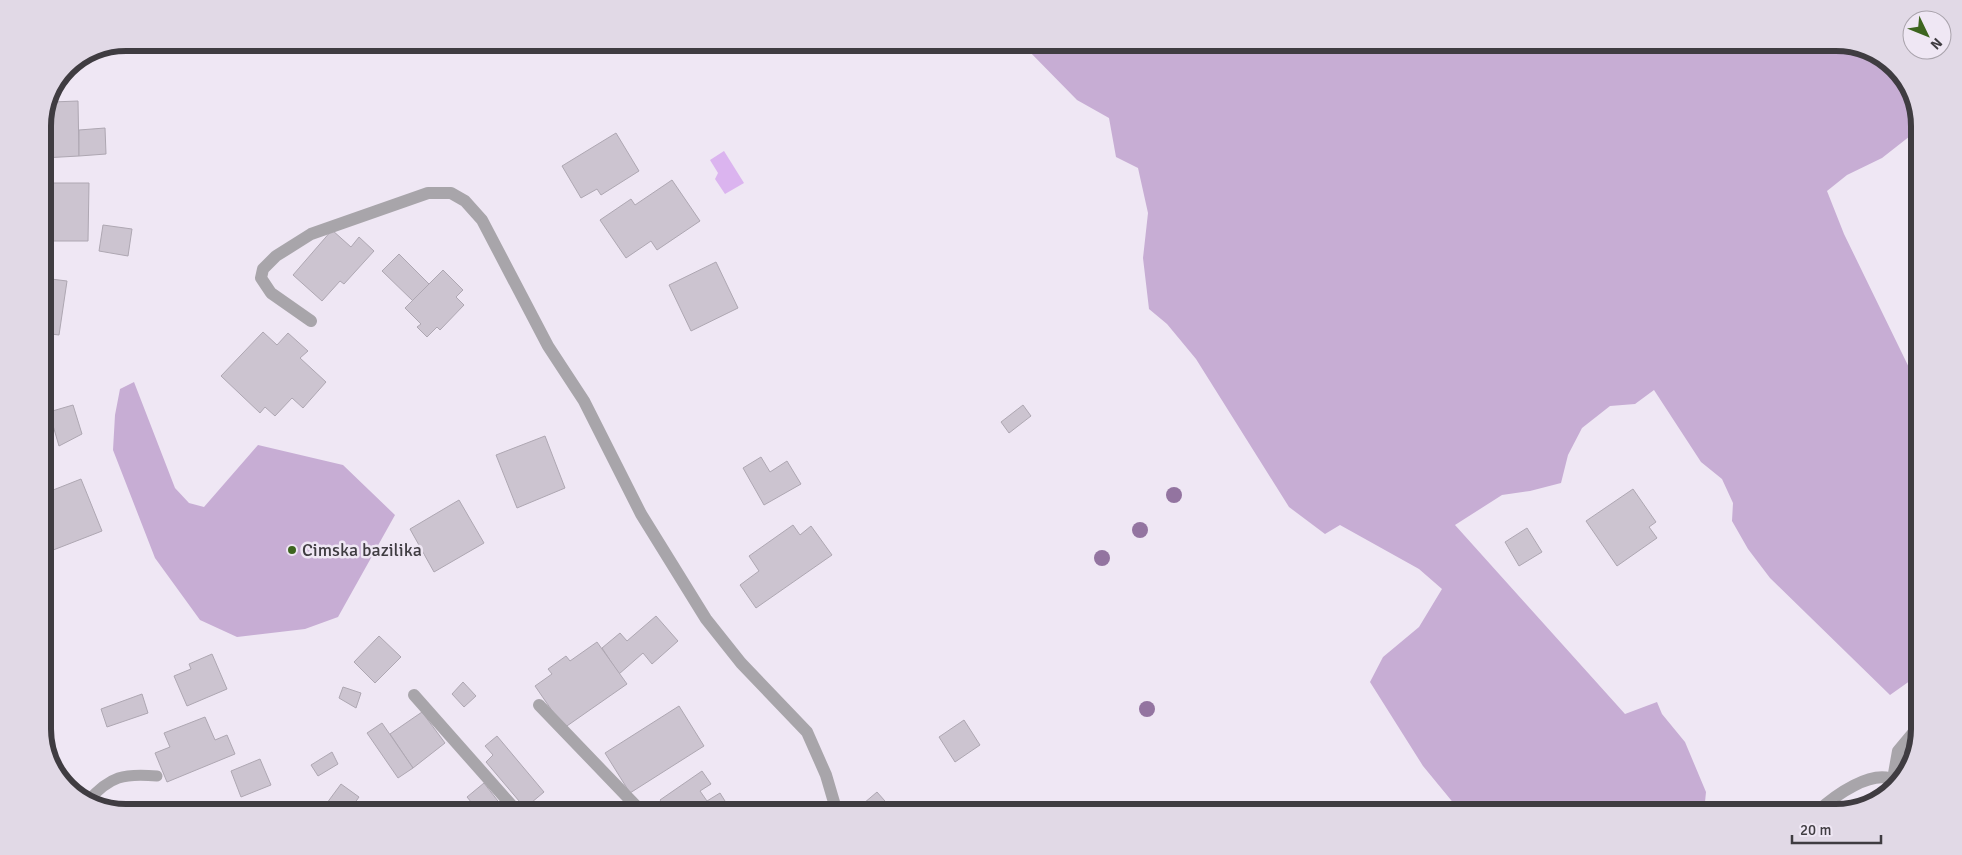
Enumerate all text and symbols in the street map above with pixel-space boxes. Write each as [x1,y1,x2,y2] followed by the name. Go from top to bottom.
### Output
[1902,10,1952,60] north arrow
[1927,34,1946,53] text: N
[302,539,422,561] place label: Cimska bazilika
[286,544,298,556] marker: Cimska bazilika
[1792,812,1881,844] scale bar
[1800,821,1831,839] text: 20 m

